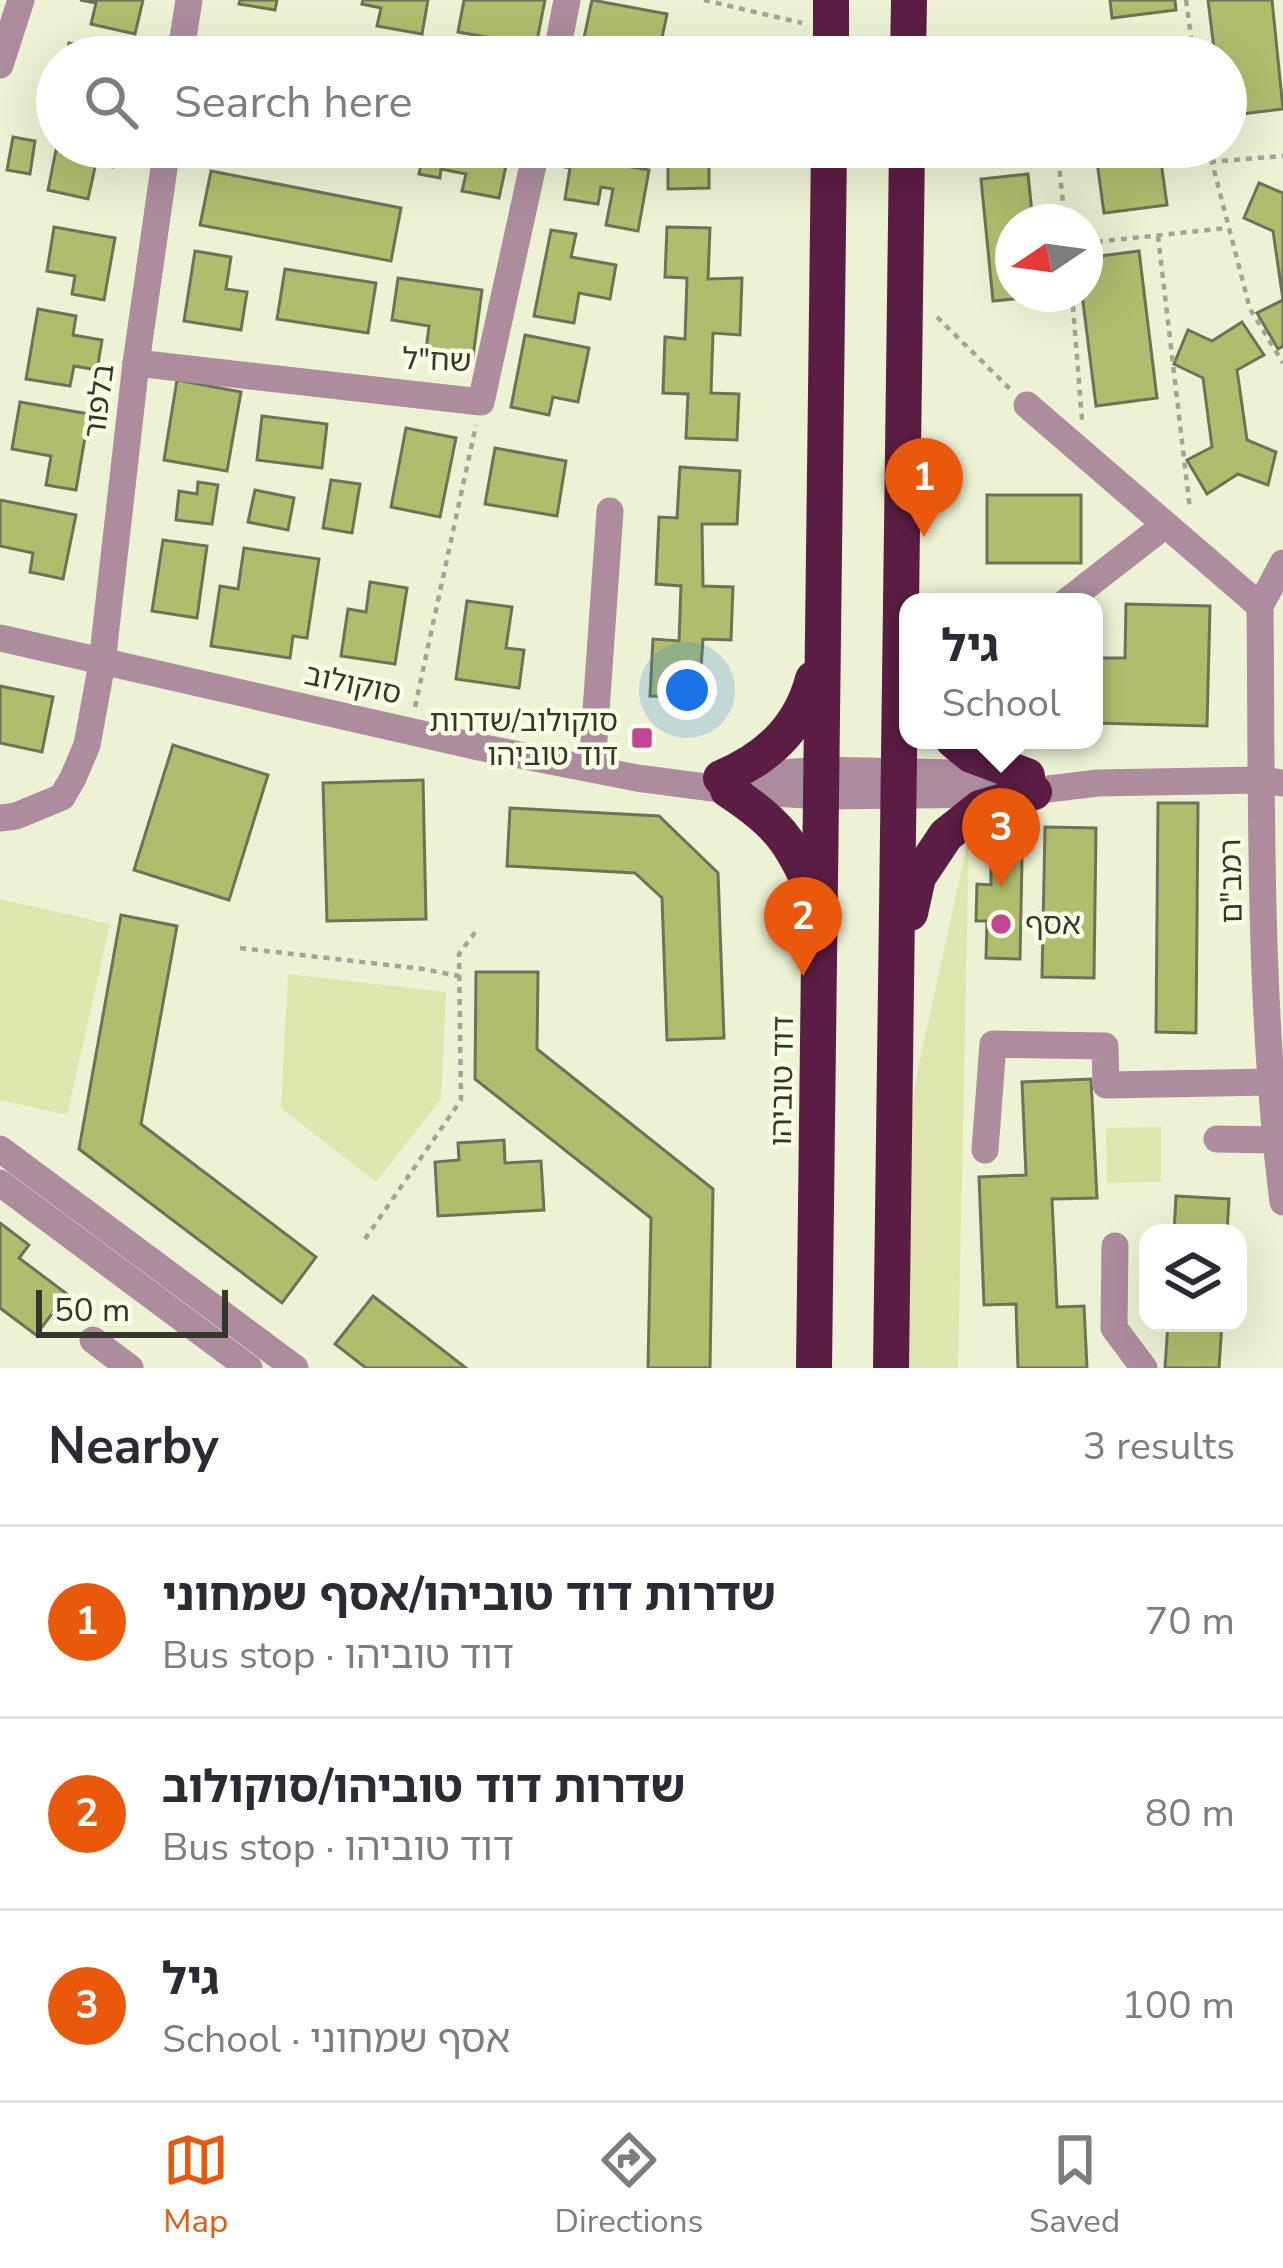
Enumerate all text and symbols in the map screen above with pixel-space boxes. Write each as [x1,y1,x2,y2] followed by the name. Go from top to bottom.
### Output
[36,36,1247,168] search box
[78,69,144,135] icon: search
[174,72,413,133] text: Search here
[995,204,1103,312] north arrow
[402,339,472,382] street label: שח"ל
[75,361,124,441] street label: בלפור
[885,438,963,537] pin: 1
[899,593,1103,749] popup
[941,616,999,677] text: גיל
[301,654,405,715] street label: סוקולוב
[657,660,717,720] your location
[941,677,1061,730] text: School
[429,701,618,776] place label: סוקולוב/שדרות דוד טוביהו
[629,725,655,751] marker: סוקולוב/שדרות דוד טוביהו
[962,788,1040,887] pin: 3
[1210,838,1253,924] street label: רמב"ם
[764,877,842,976] pin: 2
[1025,904,1081,945] place label: אסף
[988,911,1014,937] marker: אסף
[761,1015,804,1147] street label: דוד טוביהו
[1139,1224,1247,1332] map controls
[1139,1224,1247,1332] button: layers
[36,1284,228,1337] scale bar
[54,1288,130,1333] text: 50 m
[48,1411,219,1481] text: Nearby
[1083,1420,1235,1473] text: 3 results
[162,1565,776,1626] text: שדרות דוד טוביהו/אסף שמחוני
[75,1595,99,1648] text: 1
[1145,1595,1235,1648] text: 70 m
[162,1629,514,1682] text: Bus stop · דוד טוביהו
[162,1757,686,1818] text: שדרות דוד טוביהו/סוקולוב
[75,1787,99,1840] text: 2
[1145,1787,1235,1840] text: 80 m
[162,1821,514,1874] text: Bus stop · דוד טוביהו
[162,1949,219,2010] text: גיל
[75,1979,99,2032] text: 3
[1121,1979,1235,2032] text: 100 m
[162,2013,510,2066] text: School · אסף שמחוני
[163,2127,229,2244] tab: Map
[555,2127,703,2244] tab: Directions
[1029,2127,1120,2244] tab: Saved

